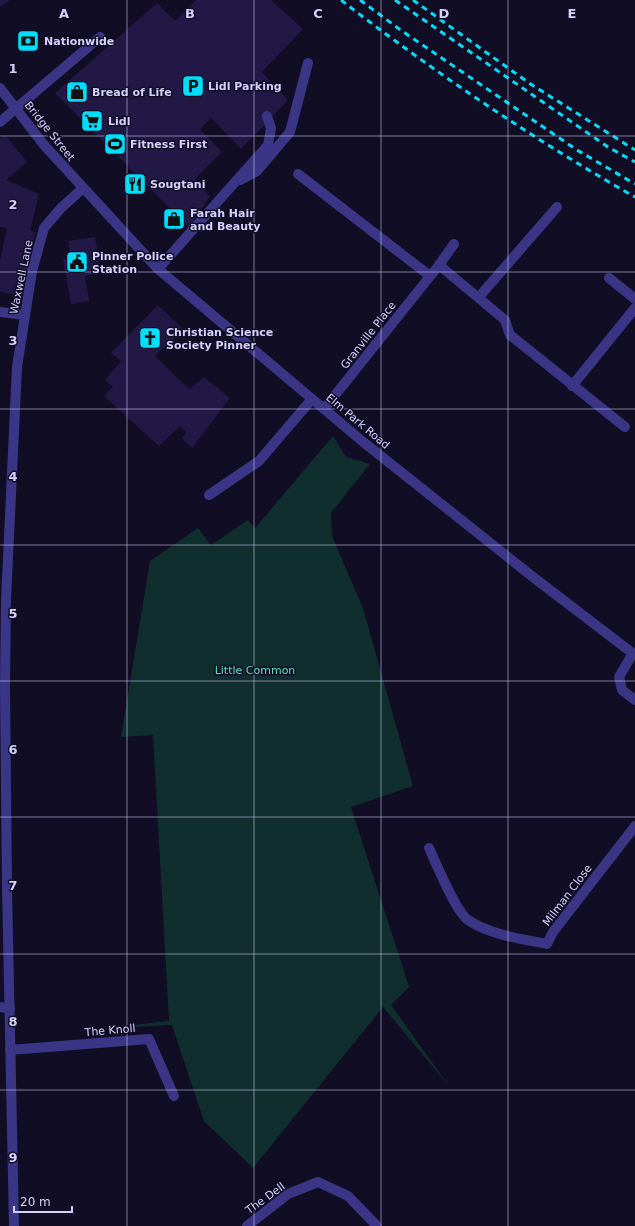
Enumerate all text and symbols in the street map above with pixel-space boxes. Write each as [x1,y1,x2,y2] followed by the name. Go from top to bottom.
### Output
[59,6,69,21] text: A
[185,6,195,21] text: B
[313,6,323,21] text: C
[439,6,450,21] text: D
[568,6,576,21] text: E
[15,28,41,54] bank icon: Nationwide
[44,35,114,48] place label: Nationwide
[8,61,18,76] text: 1
[180,73,206,99] parking icon: Lidl Parking
[64,79,90,105] shop icon: Bread of Life
[208,80,282,93] place label: Lidl Parking
[92,86,172,99] place label: Bread of Life
[22,99,78,164] street label: Bridge Street
[79,108,105,134] supermarket icon: Lidl
[108,115,130,128] place label: Lidl
[102,131,128,157] sports icon: Fitness First
[130,138,207,151] place label: Fitness First
[122,171,148,197] restaurant icon: Sougtani
[150,178,205,191] place label: Sougtani
[8,197,18,212] text: 2
[161,206,187,232] shop icon: Farah Hair and Beauty
[190,207,261,233] place label: Farah Hair and Beauty
[7,239,36,315] street label: Waxwell Lane
[64,249,90,275] public building icon: Pinner Police Station
[92,250,173,276] place label: Pinner Police Station
[338,299,399,372] street label: Granville Place
[137,325,163,351] church icon: Christian Science Society Pinner
[166,326,273,352] place label: Christian Science Society Pinner
[8,333,18,348] text: 3
[323,391,392,452] street label: Elm Park Road
[8,469,18,484] text: 4
[8,606,18,621] text: 5
[215,664,295,677] park label: Little Common
[8,742,18,757] text: 6
[540,862,595,929] street label: Milman Close
[8,878,18,893] text: 7
[8,1014,18,1029] text: 8
[83,1022,136,1039] street label: The Knoll
[8,1150,18,1165] text: 9
[242,1180,287,1218] street label: The Dell
[14,1188,72,1214] scale bar
[20,1195,51,1209] text: 20 m

